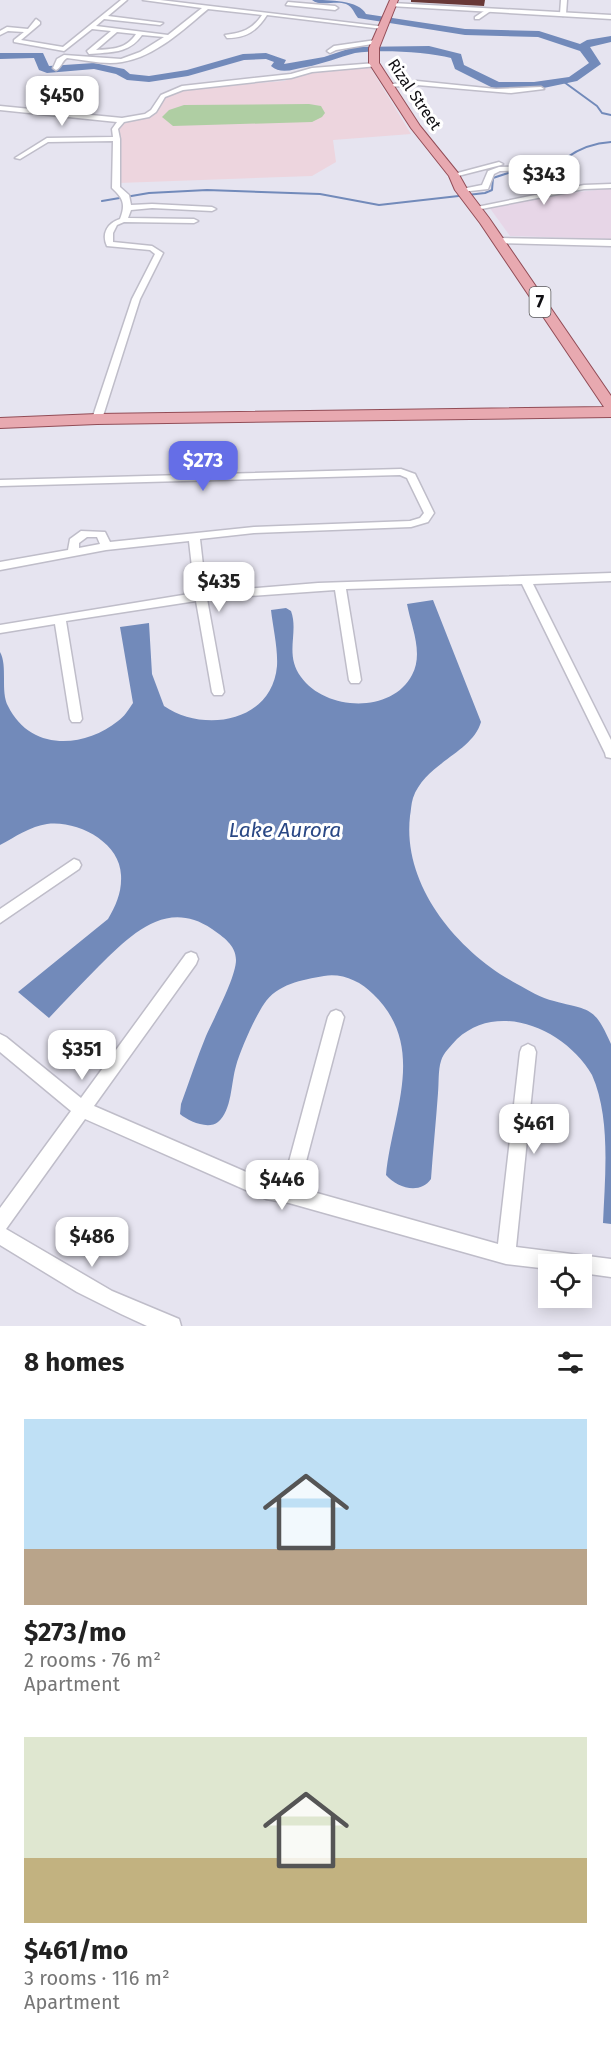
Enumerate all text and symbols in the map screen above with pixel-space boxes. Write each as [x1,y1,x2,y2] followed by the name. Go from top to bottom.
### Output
[384,55,445,134] street label: Rizal Street
[26,76,98,127] pin: $450
[40,83,84,107] text: $450
[508,155,580,206] pin: $343
[523,162,565,186] text: $343
[530,287,550,317] road number: 7
[167,441,239,492] pin: $273
[183,448,223,472] text: $273
[183,562,255,613] pin: $435
[197,569,241,593] text: $435
[229,817,341,843] water label: Lake Aurora
[46,1030,118,1081] pin: $351
[62,1037,102,1061] text: $351
[498,1104,570,1155] pin: $461
[513,1111,555,1135] text: $461
[246,1160,318,1211] pin: $446
[260,1167,304,1191] text: $446
[56,1217,128,1268] pin: $486
[69,1224,115,1248] text: $486
[538,1254,592,1308] map controls
[538,1254,592,1308] button: locate
[554,1346,587,1379] icon: filters
[24,1347,124,1378] text: 8 homes
[252,1458,360,1566] icon: home
[24,1617,126,1648] text: $273/mo
[24,1648,161,1672] text: 2 rooms · 76 m²
[24,1672,120,1696] text: Apartment
[252,1776,360,1884] icon: home
[24,1935,128,1966] text: $461/mo
[24,1966,170,1990] text: 3 rooms · 116 m²
[24,1990,120,2014] text: Apartment

